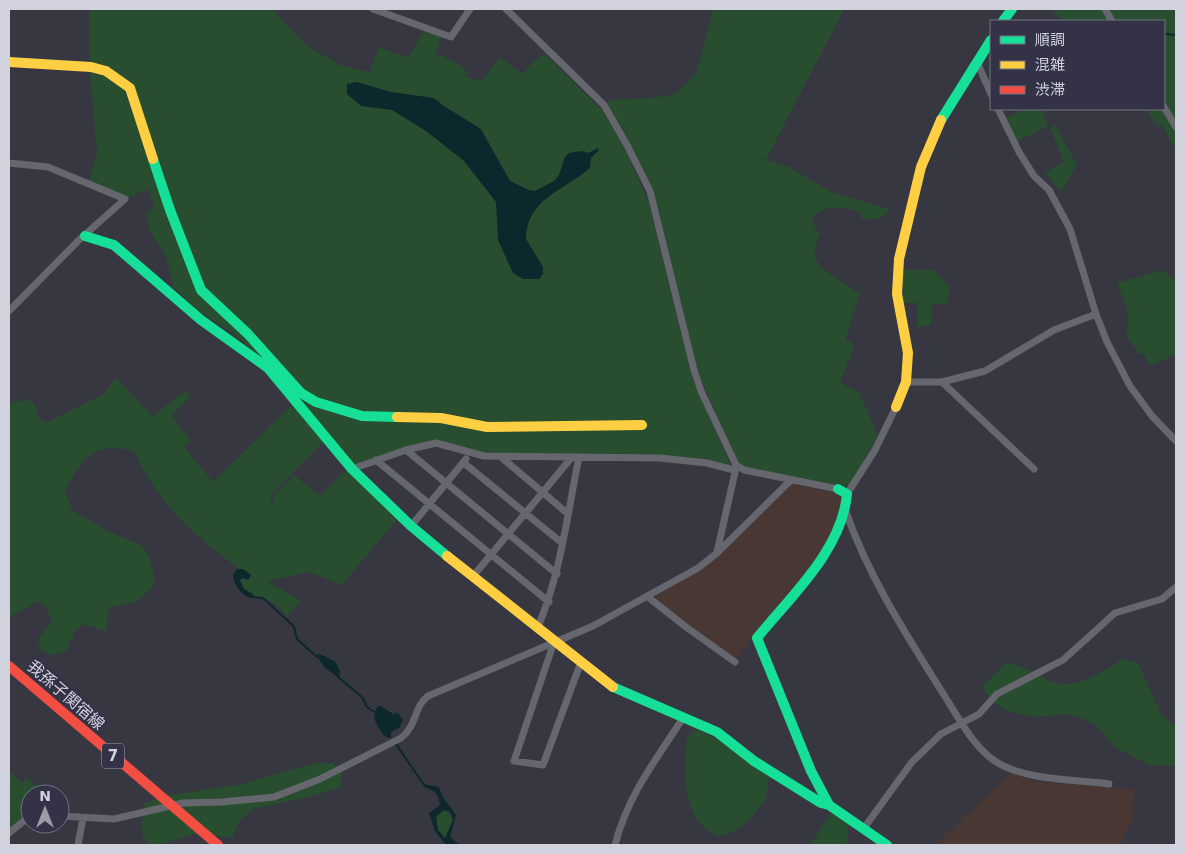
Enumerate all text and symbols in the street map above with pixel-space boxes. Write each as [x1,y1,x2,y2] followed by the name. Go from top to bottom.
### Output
[990,20,1165,110] legend
[1035,31,1065,49] text: 順調
[1035,56,1065,74] text: 混雑
[1035,81,1065,99] text: 渋滞
[24,656,108,734] street label: 我孫子関宿線
[102,744,124,768] road number: 7
[20,784,70,834] north arrow
[39,788,51,804] text: N

